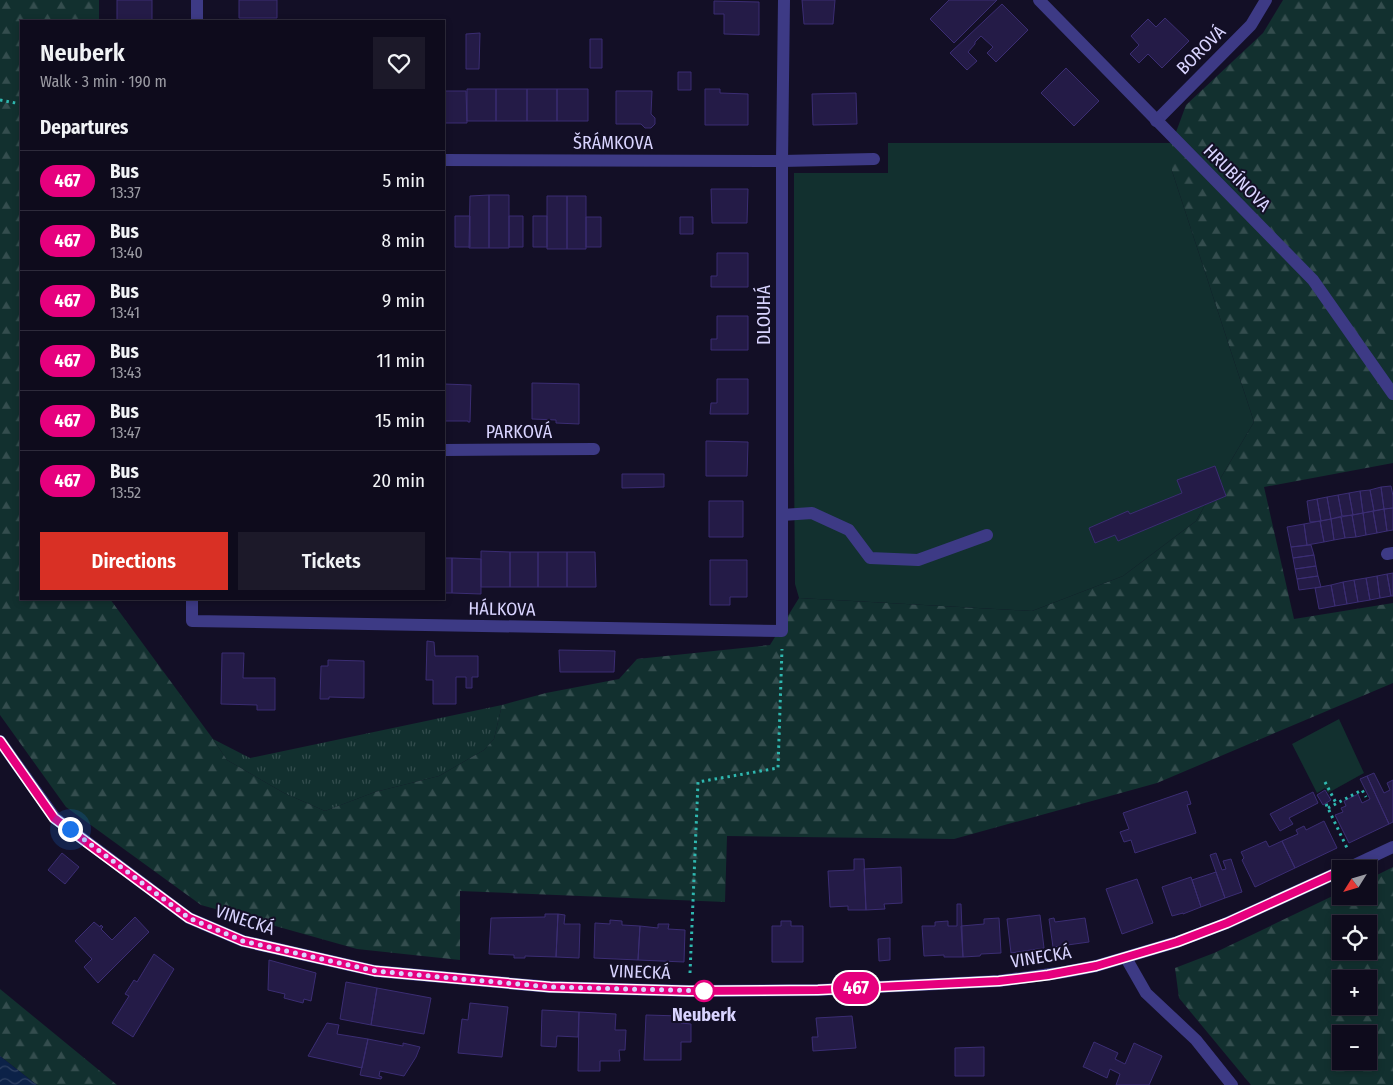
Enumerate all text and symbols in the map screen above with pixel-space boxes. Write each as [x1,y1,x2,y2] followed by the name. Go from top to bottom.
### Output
[1171,20,1231,79] street label: BOROVÁ
[373,37,425,89] button: heart
[40,39,125,67] text: Neuberk
[40,72,167,91] text: Walk · 3 min · 190 m
[40,116,128,139] text: Departures
[573,131,653,154] street label: ŠRÁMKOVA
[1199,139,1276,217] street label: HRUBÍNOVA
[110,160,139,183] text: Bus
[382,169,425,192] text: 5 min
[54,170,81,192] text: 467
[110,183,141,202] text: 13:37
[110,220,139,243] text: Bus
[382,229,425,252] text: 8 min
[54,230,81,252] text: 467
[110,243,143,262] text: 13:40
[110,280,139,303] text: Bus
[752,285,775,345] street label: DLOUHÁ
[382,289,425,312] text: 9 min
[54,290,81,312] text: 467
[110,303,140,322] text: 13:41
[110,340,139,363] text: Bus
[377,349,425,372] text: 11 min
[54,350,81,372] text: 467
[110,363,142,382] text: 13:43
[110,400,139,423] text: Bus
[375,409,425,432] text: 15 min
[54,410,81,432] text: 467
[486,420,553,443] street label: PARKOVÁ
[110,423,141,442] text: 13:47
[110,460,139,483] text: Bus
[373,469,425,492] text: 20 min
[54,470,81,492] text: 467
[110,483,141,502] text: 13:52
[40,532,228,590] button: Directions
[238,532,425,590] button: Tickets
[468,596,536,621] street label: HÁLKOVA
[58,817,83,842] your location
[1332,860,1378,905] north arrow
[1332,860,1377,1070] map controls
[213,899,278,940] street label: VINECKÁ
[1332,915,1377,960] button: locate
[1009,940,1073,973] street label: VINECKÁ
[609,959,672,984] street label: VINECKÁ
[1332,970,1377,1015] button: +
[827,972,885,1004] line badge: 467
[843,977,869,999] text: 467
[693,980,715,1002] marker: Neuberk
[672,1004,737,1026] place label: Neuberk
[1332,1025,1377,1070] button: −

